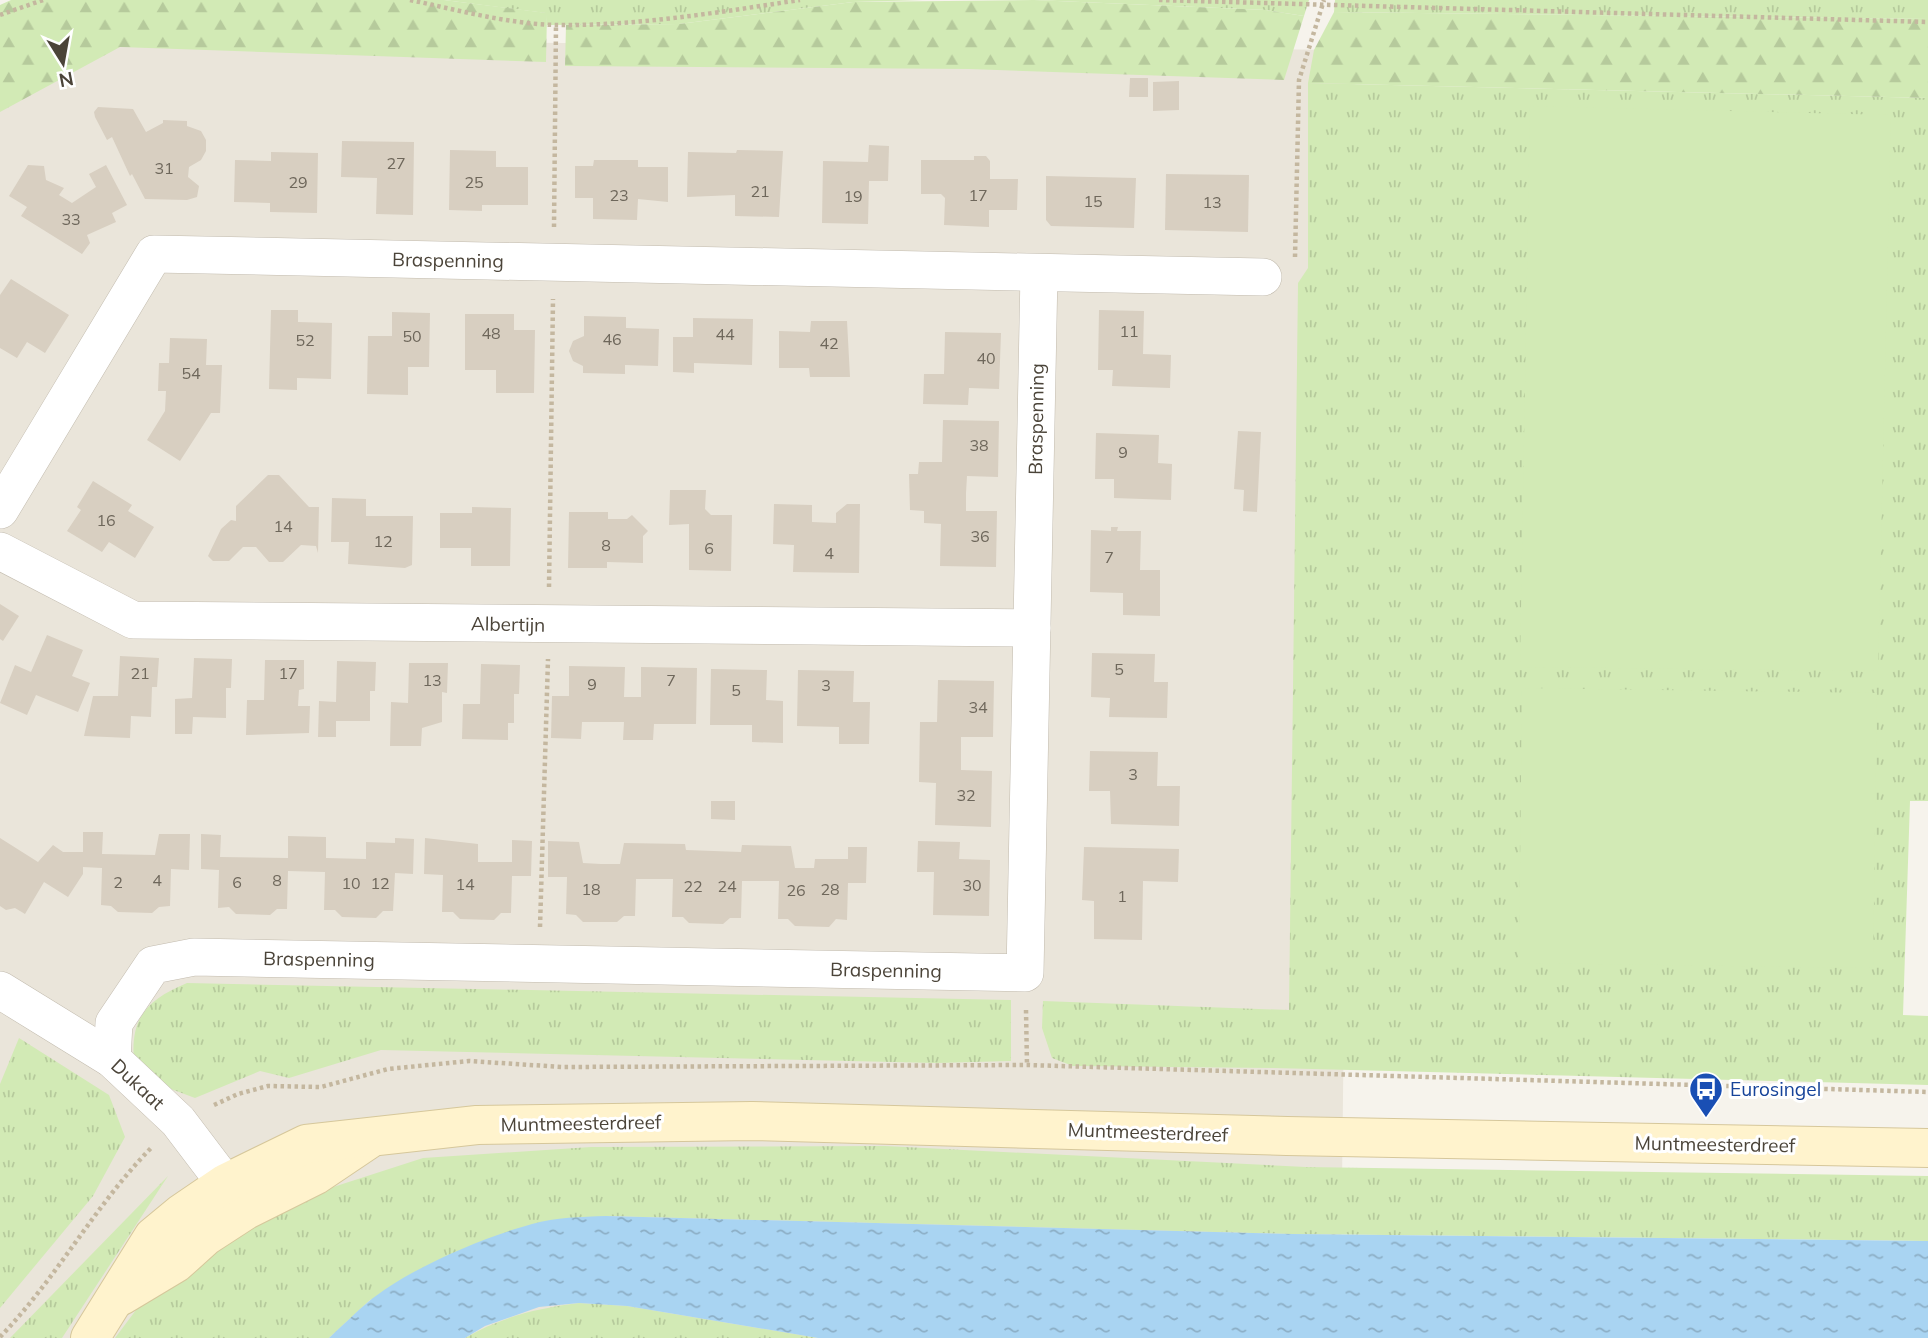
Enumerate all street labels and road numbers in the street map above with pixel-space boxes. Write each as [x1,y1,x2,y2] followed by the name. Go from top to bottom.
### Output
[392,247,504,273] street label: Braspenning
[1023,363,1049,475] street label: Braspenning
[471,611,545,637] street label: Albertijn
[263,946,375,972] street label: Braspenning
[830,957,942,983] street label: Braspenning
[106,1053,170,1115] street label: Dukaat
[500,1110,662,1136] street label: Muntmeesterdreef
[1067,1117,1229,1147] street label: Muntmeesterdreef
[1634,1131,1796,1157] street label: Muntmeesterdreef

